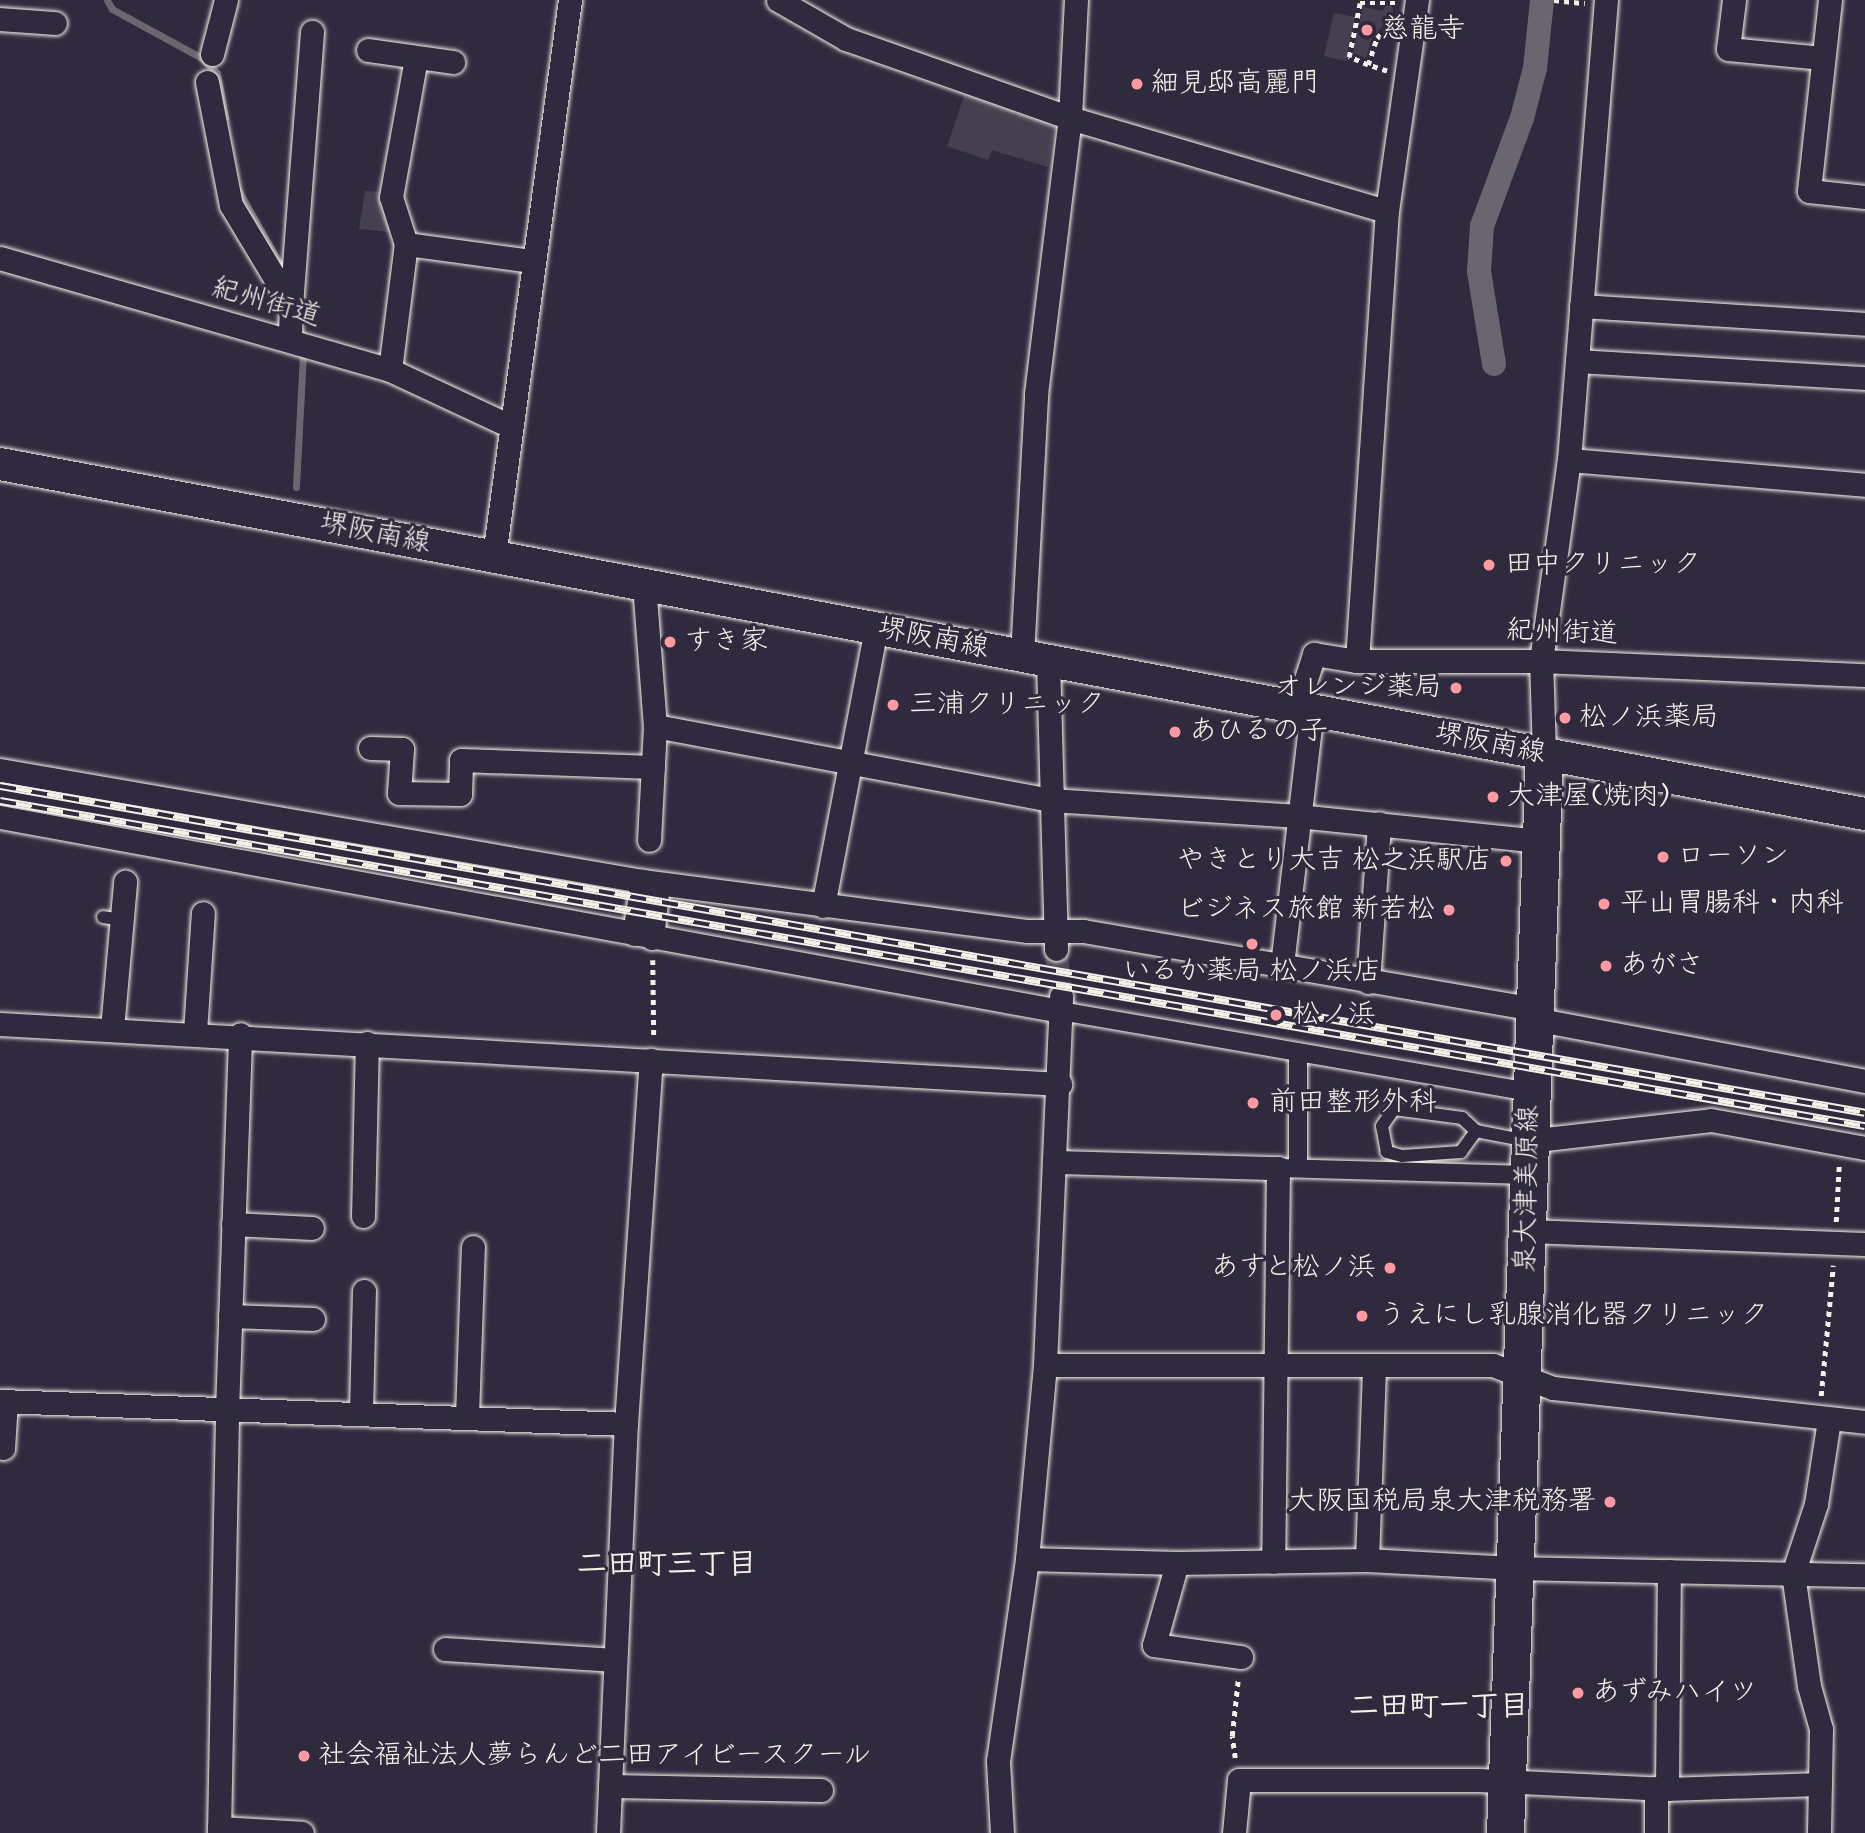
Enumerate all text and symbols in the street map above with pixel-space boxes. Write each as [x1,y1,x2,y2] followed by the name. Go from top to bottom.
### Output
[1381,13,1465,47] place label: 慈龍寺
[1359,22,1375,38] marker: 慈龍寺
[1151,67,1319,101] place label: 細見邸高麗門
[1129,76,1145,92] marker: 細見邸高麗門
[208,271,324,335] street label: 紀州街道
[317,507,433,561] street label: 堺阪南線
[1505,548,1701,582] place label: 田中クリニック
[1479,555,1499,575] marker: 田中クリニック
[875,612,991,666] street label: 堺阪南線
[1505,614,1619,652] street label: 紀州街道
[684,625,768,659] place label: すき家
[662,634,678,650] marker: すき家
[1274,671,1442,705] place label: オレンジ薬局
[1448,680,1464,696] marker: オレンジ薬局
[909,688,1105,722] place label: 三浦クリニック
[883,695,903,715] marker: 三浦クリニック
[1579,701,1719,735] place label: 松ノ浜薬局
[1557,710,1573,726] marker: 松ノ浜薬局
[1189,715,1329,749] place label: あひるの子
[1432,717,1548,771] street label: 堺阪南線
[1167,724,1183,740] marker: あひるの子
[1507,780,1669,814] place label: 大津屋(焼肉)
[1485,789,1501,805] marker: 大津屋(焼肉)
[1677,840,1789,874] place label: ローソン
[1176,844,1492,878] place label: やきとり大吉 松之浜駅店
[1655,849,1671,865] marker: ローソン
[1498,853,1514,869] marker: やきとり大吉 松之浜駅店
[1620,887,1844,921] place label: 平山胃腸科・内科
[1175,893,1435,927] place label: ビジネス旅館 新若松
[1594,894,1614,914] marker: 平山胃腸科・内科
[1441,902,1457,918] marker: ビジネス旅館 新若松
[1244,936,1260,952] marker: いるか薬局 松ノ浜店
[1620,949,1704,983] place label: あがさ
[1122,955,1382,989] place label: いるか薬局 松ノ浜店
[1598,958,1614,974] marker: あがさ
[1292,998,1376,1032] place label: 松ノ浜
[1266,1005,1286,1025] marker: 松ノ浜
[1269,1086,1437,1120] place label: 前田整形外科
[1243,1093,1263,1113] marker: 前田整形外科
[1510,1105,1546,1273] street label: 泉大津美原線
[1208,1251,1376,1285] place label: あすと松ノ浜
[1382,1260,1398,1276] marker: あすと松ノ浜
[1378,1299,1770,1333] place label: うえにし乳腺消化器クリニック
[1352,1306,1372,1326] marker: うえにし乳腺消化器クリニック
[1288,1485,1596,1519] place label: 大阪国税局泉大津税務署
[1602,1494,1618,1510] marker: 大阪国税局泉大津税務署
[577,1547,757,1583] district label: 二田町三丁目
[1592,1676,1760,1710] place label: あずみハイツ
[1570,1685,1586,1701] marker: あずみハイツ
[1349,1689,1529,1725] district label: 二田町一丁目
[318,1739,877,1773] place label: 社会福祉法人夢らんど二田アイビースクール
[296,1748,312,1764] marker: 社会福祉法人夢らんど二田アイビースクール

